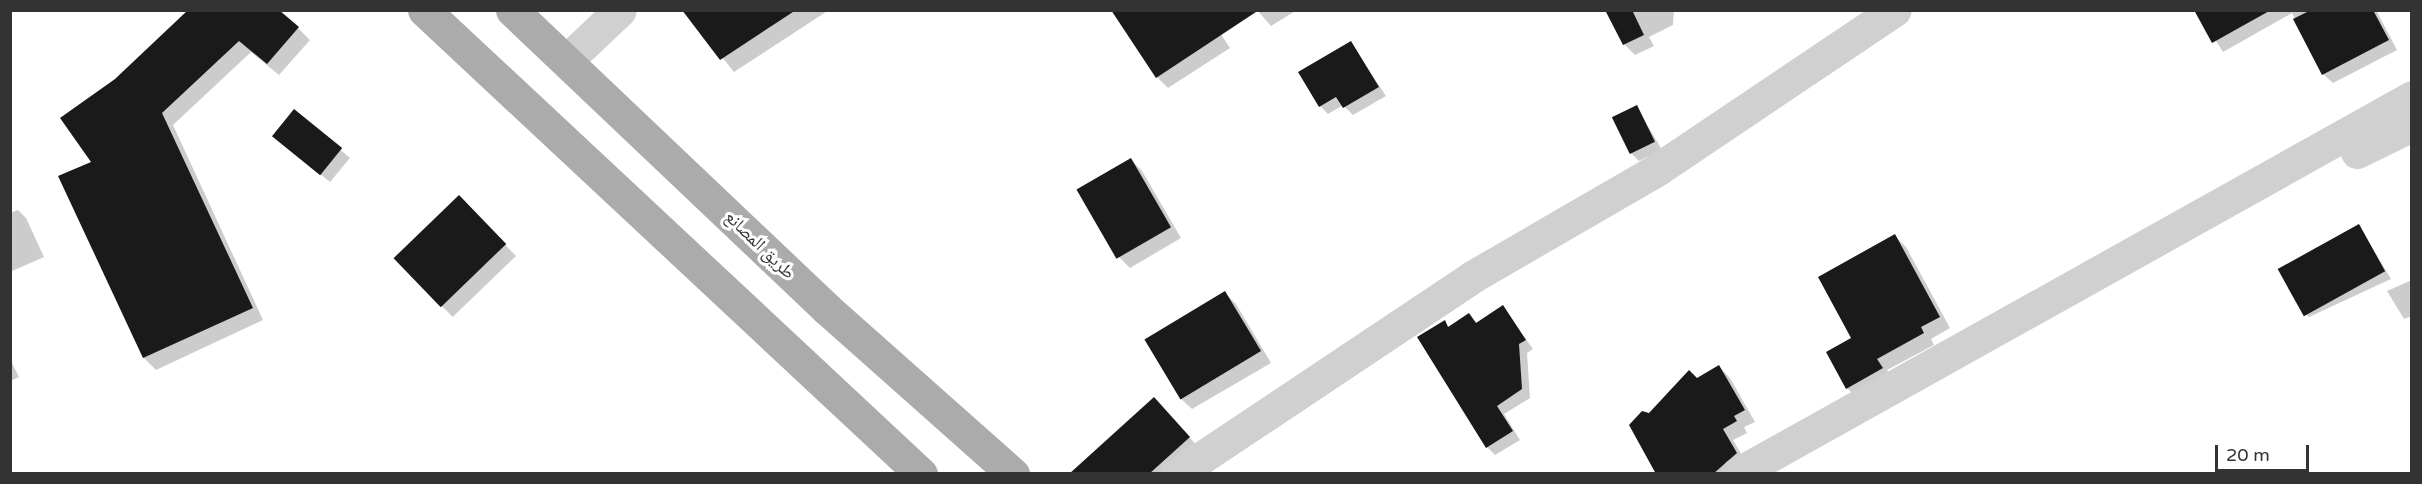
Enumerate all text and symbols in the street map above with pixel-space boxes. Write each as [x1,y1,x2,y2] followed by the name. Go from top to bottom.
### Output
[720,206,800,284] street label: طريق المصانع
[2218,433,2312,471] scale bar
[2226,444,2270,466] text: 20 m

